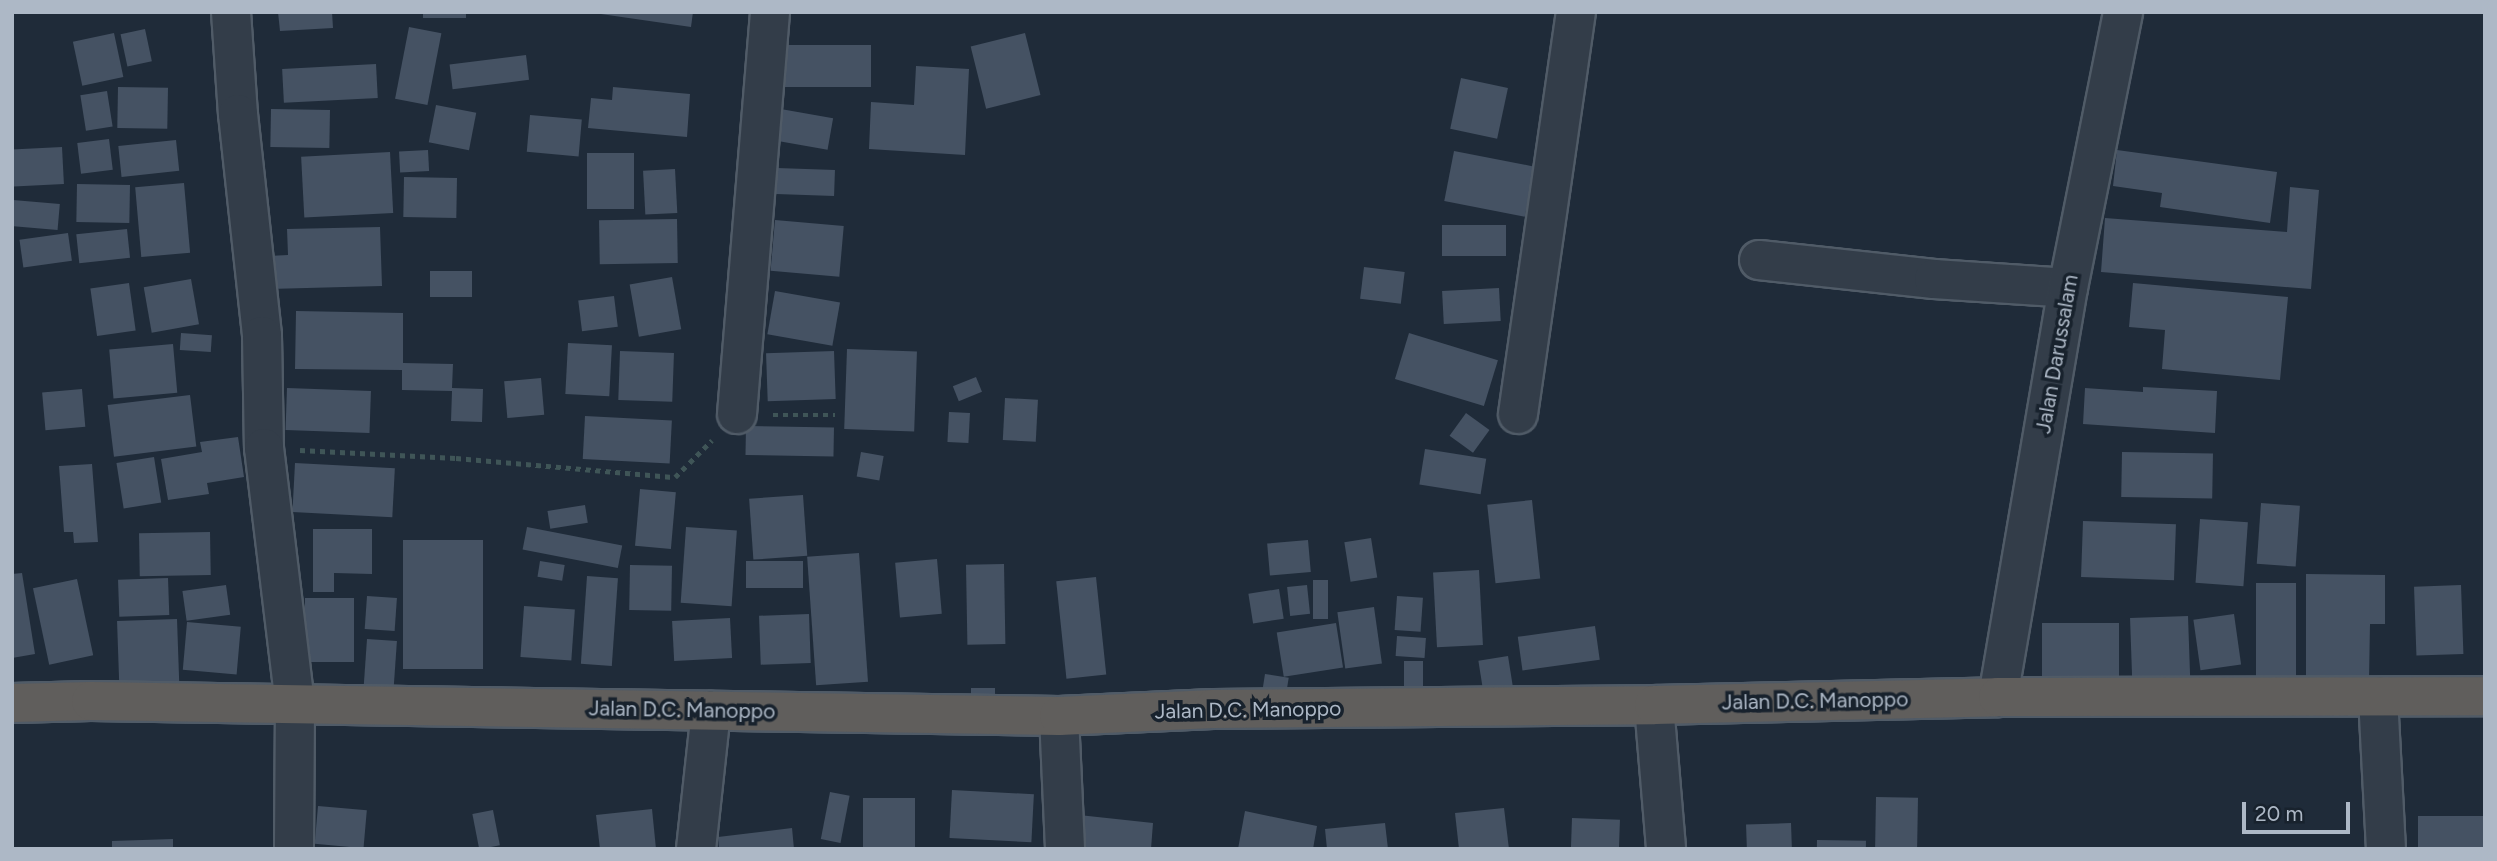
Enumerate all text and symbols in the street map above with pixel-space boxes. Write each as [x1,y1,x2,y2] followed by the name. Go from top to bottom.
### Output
[2031,272,2083,436] street label: Jalan Darussalam
[1721,687,1909,715] street label: Jalan D.C. Manoppo
[588,696,776,724] street label: Jalan D.C. Manoppo
[1154,696,1342,724] street label: Jalan D.C. Manoppo
[2245,788,2354,832] scale bar
[2255,801,2303,826] text: 20 m

